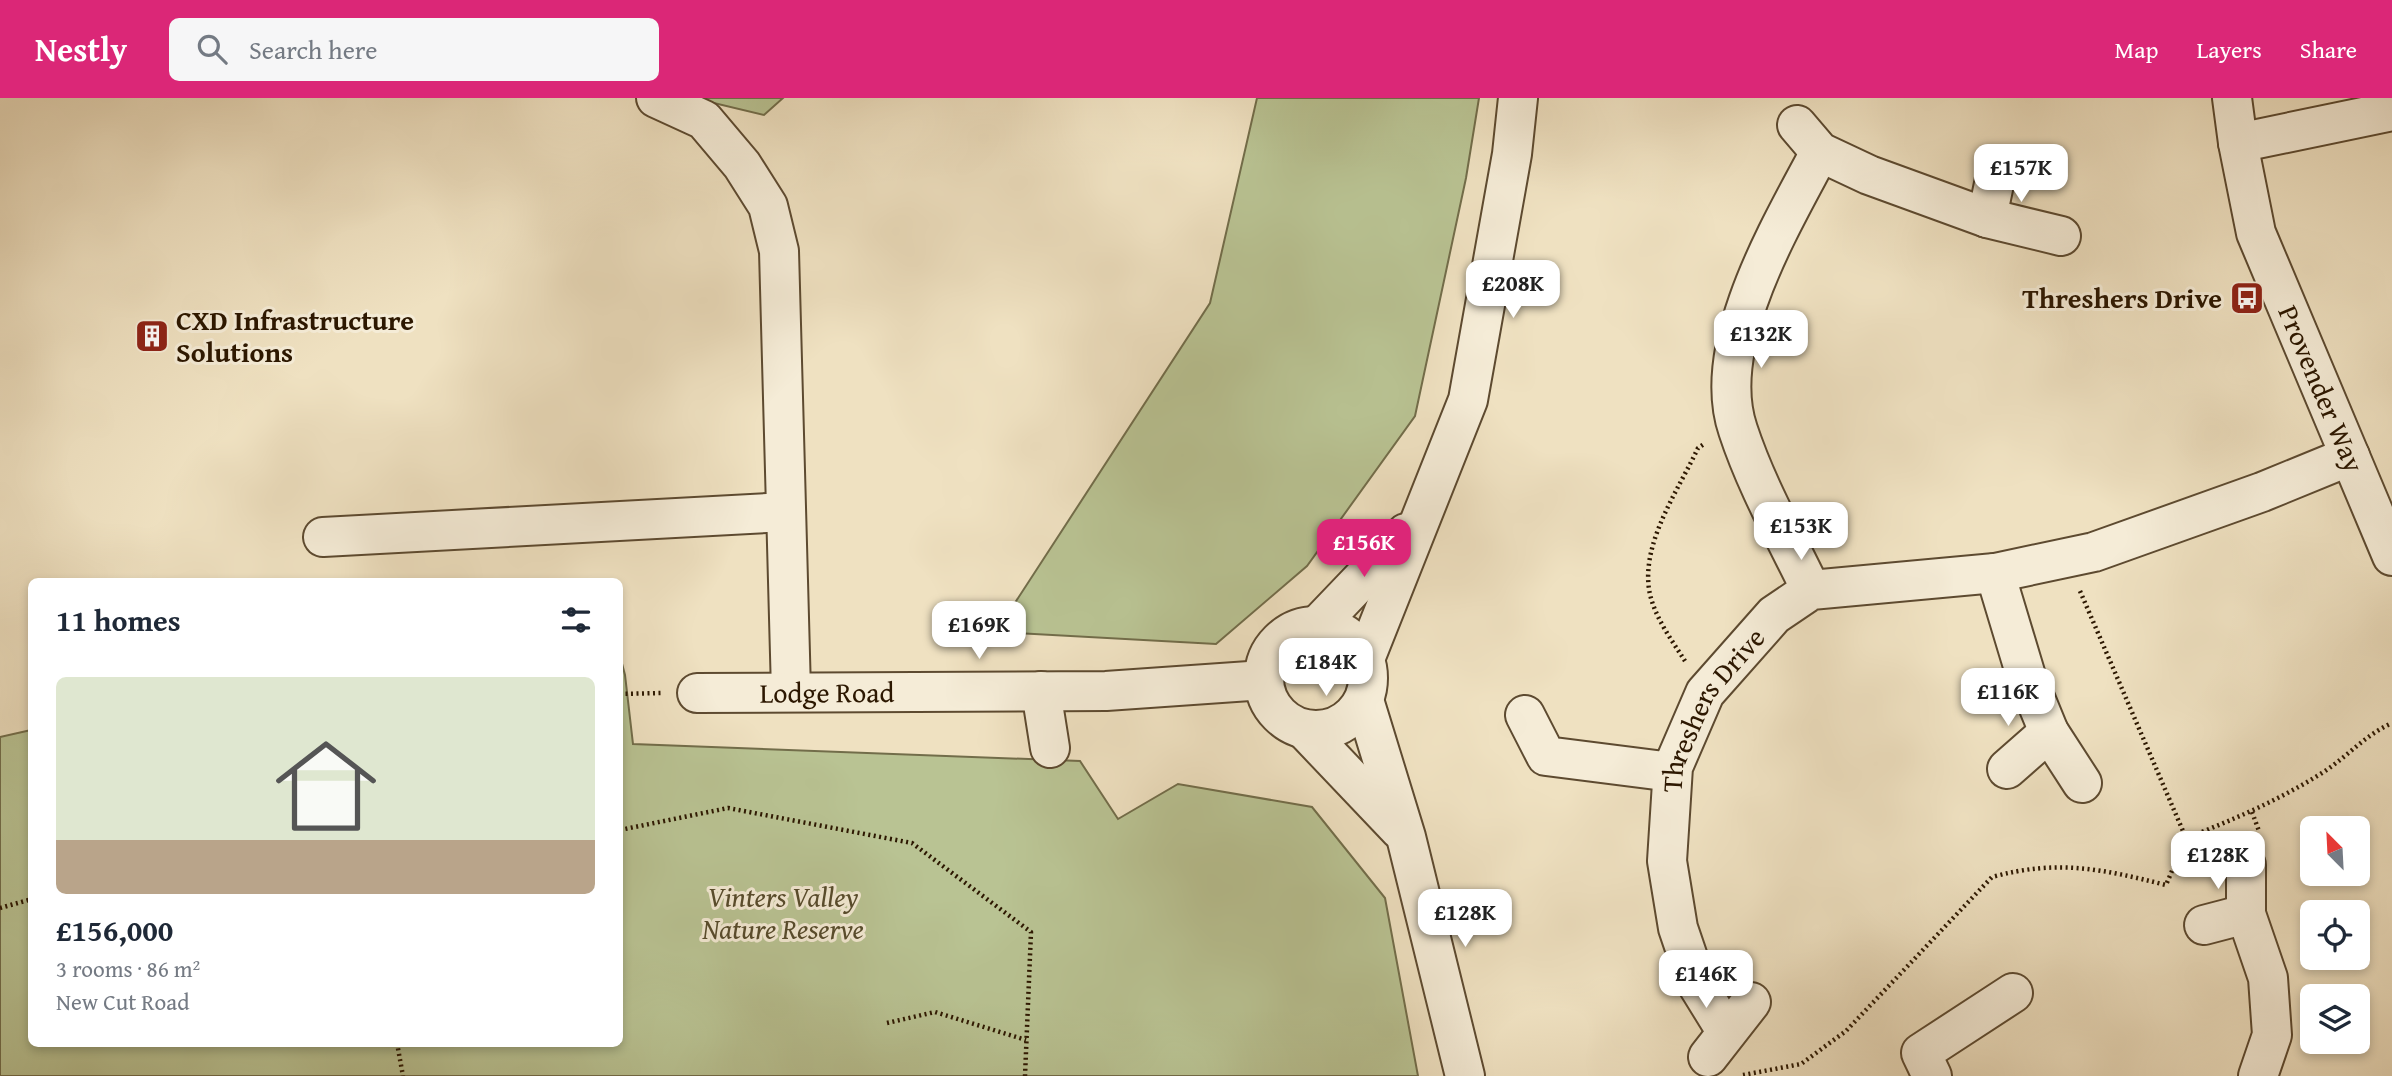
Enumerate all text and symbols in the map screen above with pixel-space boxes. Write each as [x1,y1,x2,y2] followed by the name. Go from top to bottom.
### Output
[169,18,659,81] search box
[35,25,127,73] text: Nestly
[193,30,231,68] icon: search
[249,30,377,69] text: Search here
[2115,32,2158,67] text: Map
[2196,32,2262,67] text: Layers
[2300,32,2357,67] text: Share
[1972,144,2070,204] pin: £157K
[1990,150,2052,183] text: £157K
[1464,260,1562,320] pin: £208K
[1482,266,1544,299] text: £208K
[2022,277,2222,318] place label: Threshers Drive
[2228,279,2266,317] bus stop icon: Threshers Drive
[176,299,414,372] place label: CXD Infrastructure Solutions
[2269,299,2375,478] street label: Provender Way
[1712,310,1810,370] pin: £132K
[1730,316,1792,349] text: £132K
[133,317,171,355] building icon: CXD Infrastructure Solutions
[1752,503,1850,562] pin: £153K
[1770,508,1832,541] text: £153K
[1315,519,1413,579] pin: £156K
[1333,525,1395,558] text: £156K
[56,598,181,642] text: 11 homes
[557,601,595,639] icon: filters
[930,602,1028,661] pin: £169K
[948,607,1010,640] text: £169K
[1650,618,1774,793] street label: Threshers Drive
[1277,638,1375,698] pin: £184K
[1295,644,1357,677] text: £184K
[1959,668,2057,728] pin: £116K
[760,671,895,713] street label: Lodge Road
[1977,674,2039,707] text: £116K
[263,723,389,849] icon: home
[2300,816,2370,886] north arrow
[2300,816,2370,1054] map controls
[2169,832,2267,891] pin: £128K
[2187,837,2249,870] text: £128K
[701,876,864,949] park label: Vinters Valley Nature Reserve
[1416,890,1514,949] pin: £128K
[1434,895,1496,928] text: £128K
[2300,900,2370,970] button: locate
[56,908,173,952] text: £156,000
[1657,950,1755,1010] pin: £146K
[56,952,200,985] text: 3 rooms · 86 m²
[1675,956,1737,989] text: £146K
[2300,984,2370,1054] button: layers
[56,985,189,1018] text: New Cut Road

